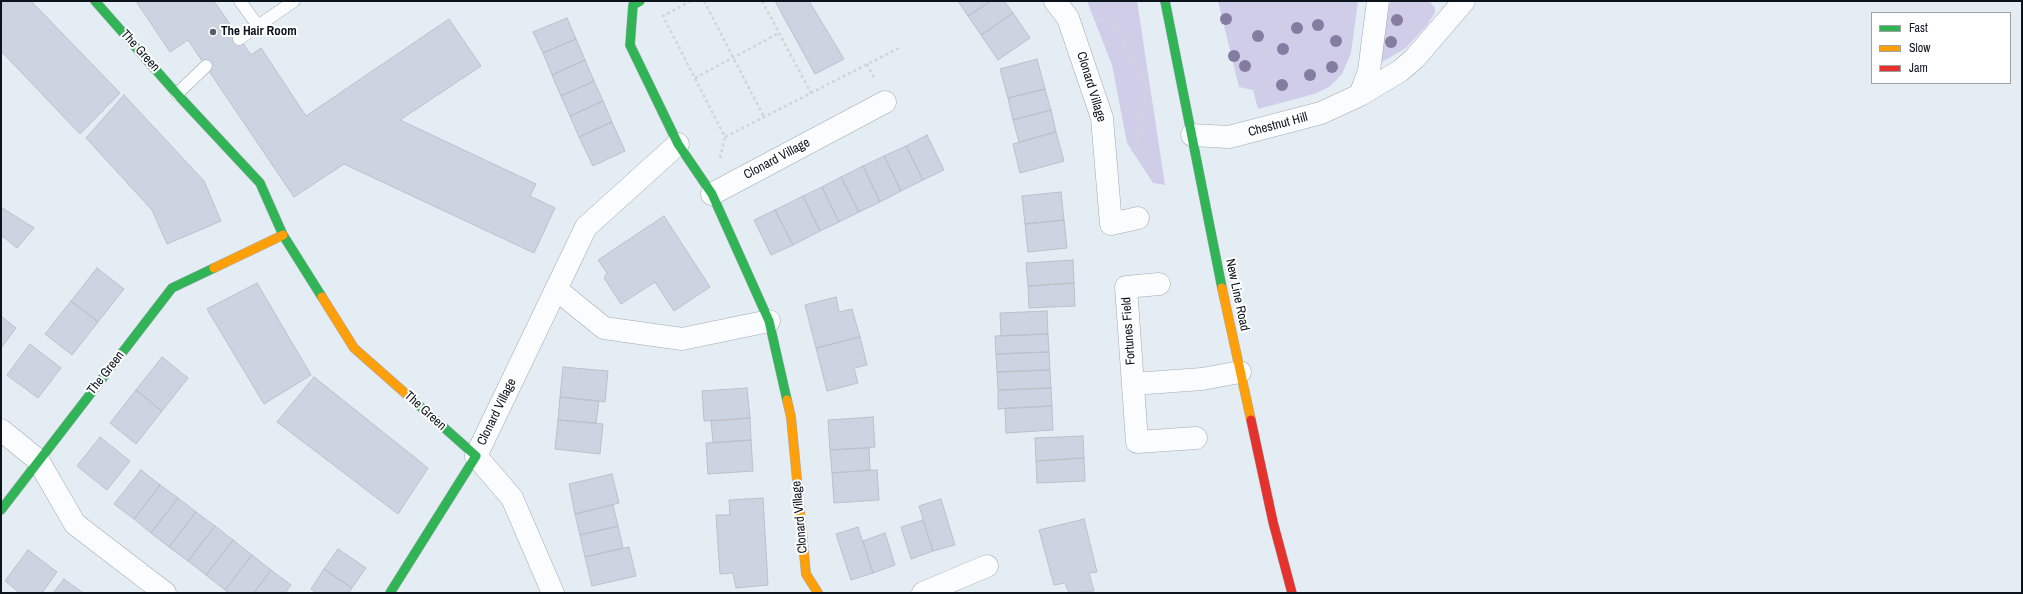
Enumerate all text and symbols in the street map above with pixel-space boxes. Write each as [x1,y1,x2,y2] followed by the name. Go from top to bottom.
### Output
[1871,12,2011,84] legend
[1909,20,1928,36] text: Fast
[221,24,297,40] place label: The Hair Room
[117,27,163,75] street label: The Green
[208,27,218,37] marker: The Hair Room
[1909,40,1930,56] text: Slow
[1073,50,1109,124] street label: Clonard Village
[1909,60,1928,76] text: Jam
[1247,110,1309,140] street label: Chestnut Hill
[741,135,813,183] street label: Clonard Village
[1222,257,1252,333] street label: New Line Road
[1119,296,1139,366] street label: Fortunes Field
[84,348,128,398] street label: The Green
[474,376,520,448] street label: Clonard Village
[401,388,449,434] street label: The Green
[789,480,811,554] street label: Clonard Village

